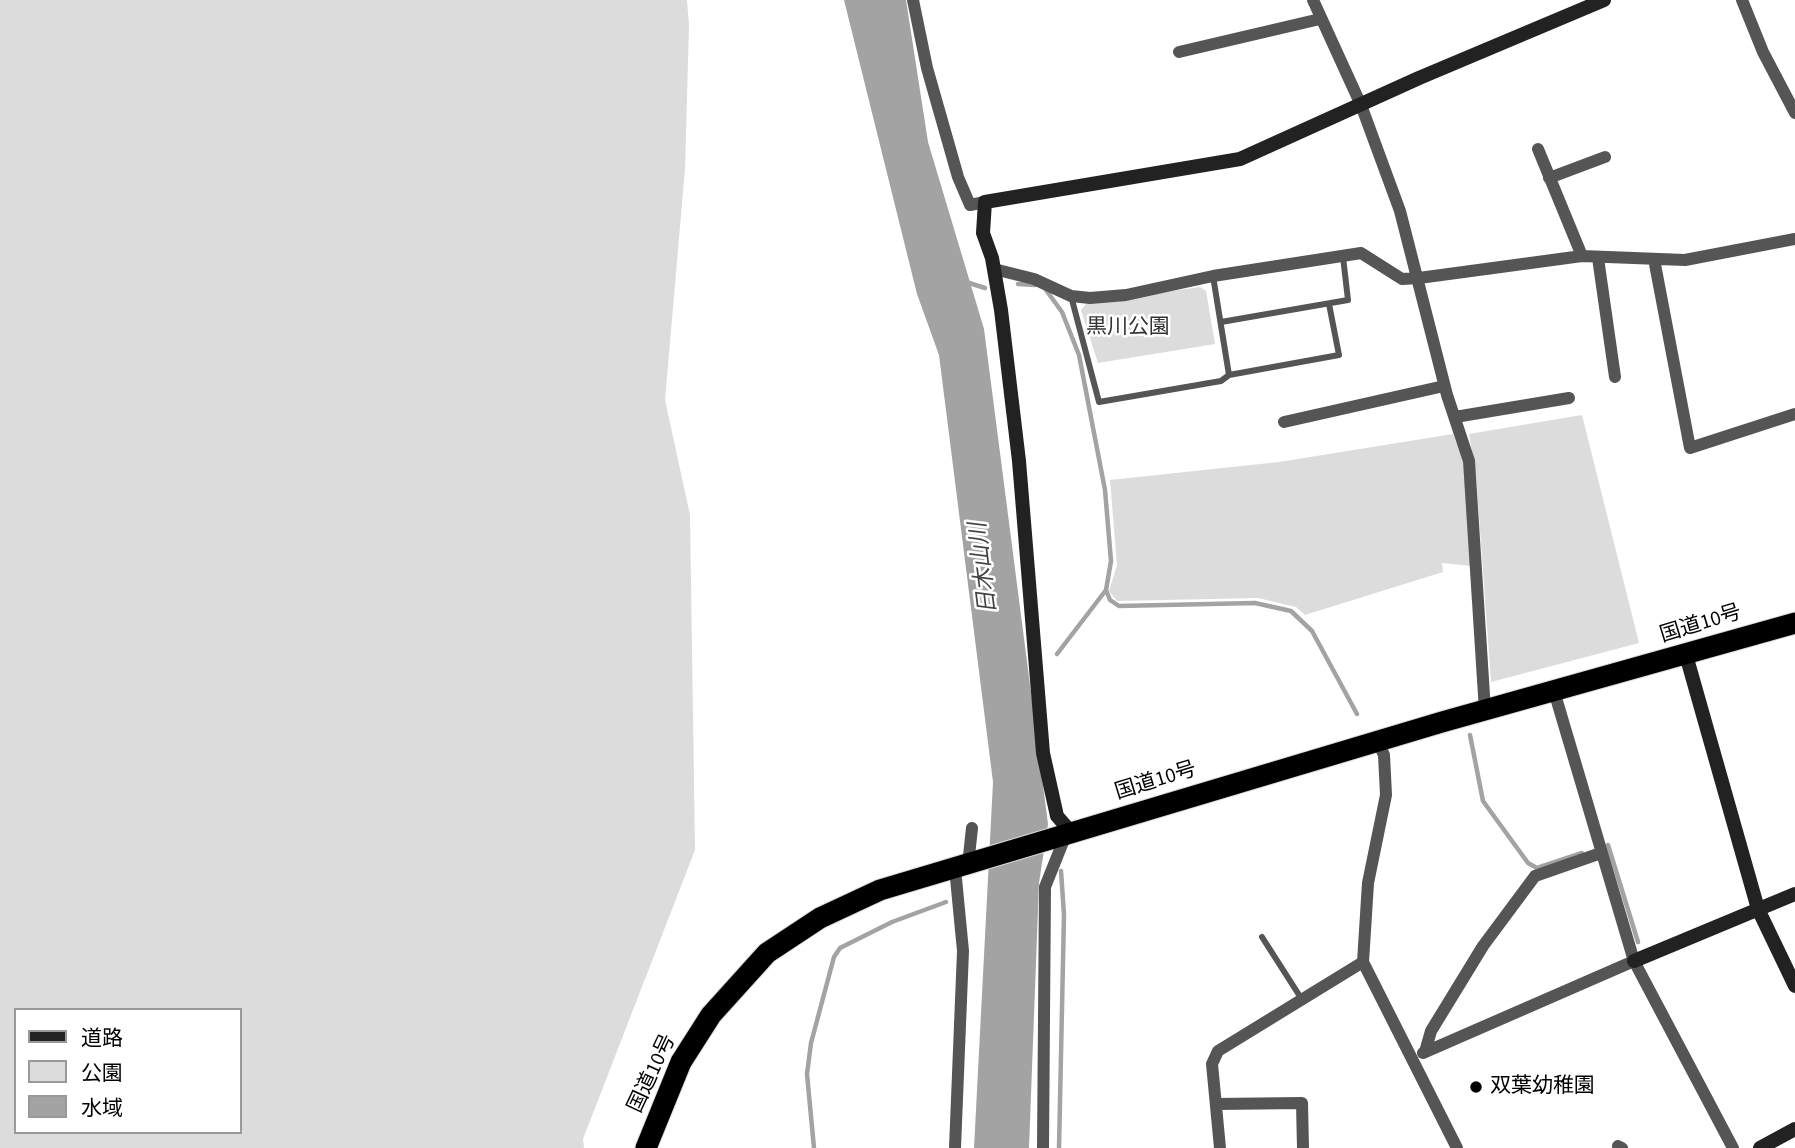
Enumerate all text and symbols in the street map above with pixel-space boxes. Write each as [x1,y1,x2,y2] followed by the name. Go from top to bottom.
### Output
[1086,315,1170,341] park label: 黒川公園
[966,521,1004,615] water label: 日木山川
[1657,601,1745,649] street label: 国道10号
[1112,758,1200,806] street label: 国道10号
[14,1008,242,1134] legend
[81,1023,123,1053] text: 道路
[624,1031,682,1117] street label: 国道10号
[81,1058,123,1088] text: 公園
[1490,1074,1595,1100] place label: 双葉幼稚園
[1468,1079,1484,1095] marker: 双葉幼稚園
[81,1093,123,1123] text: 水域

